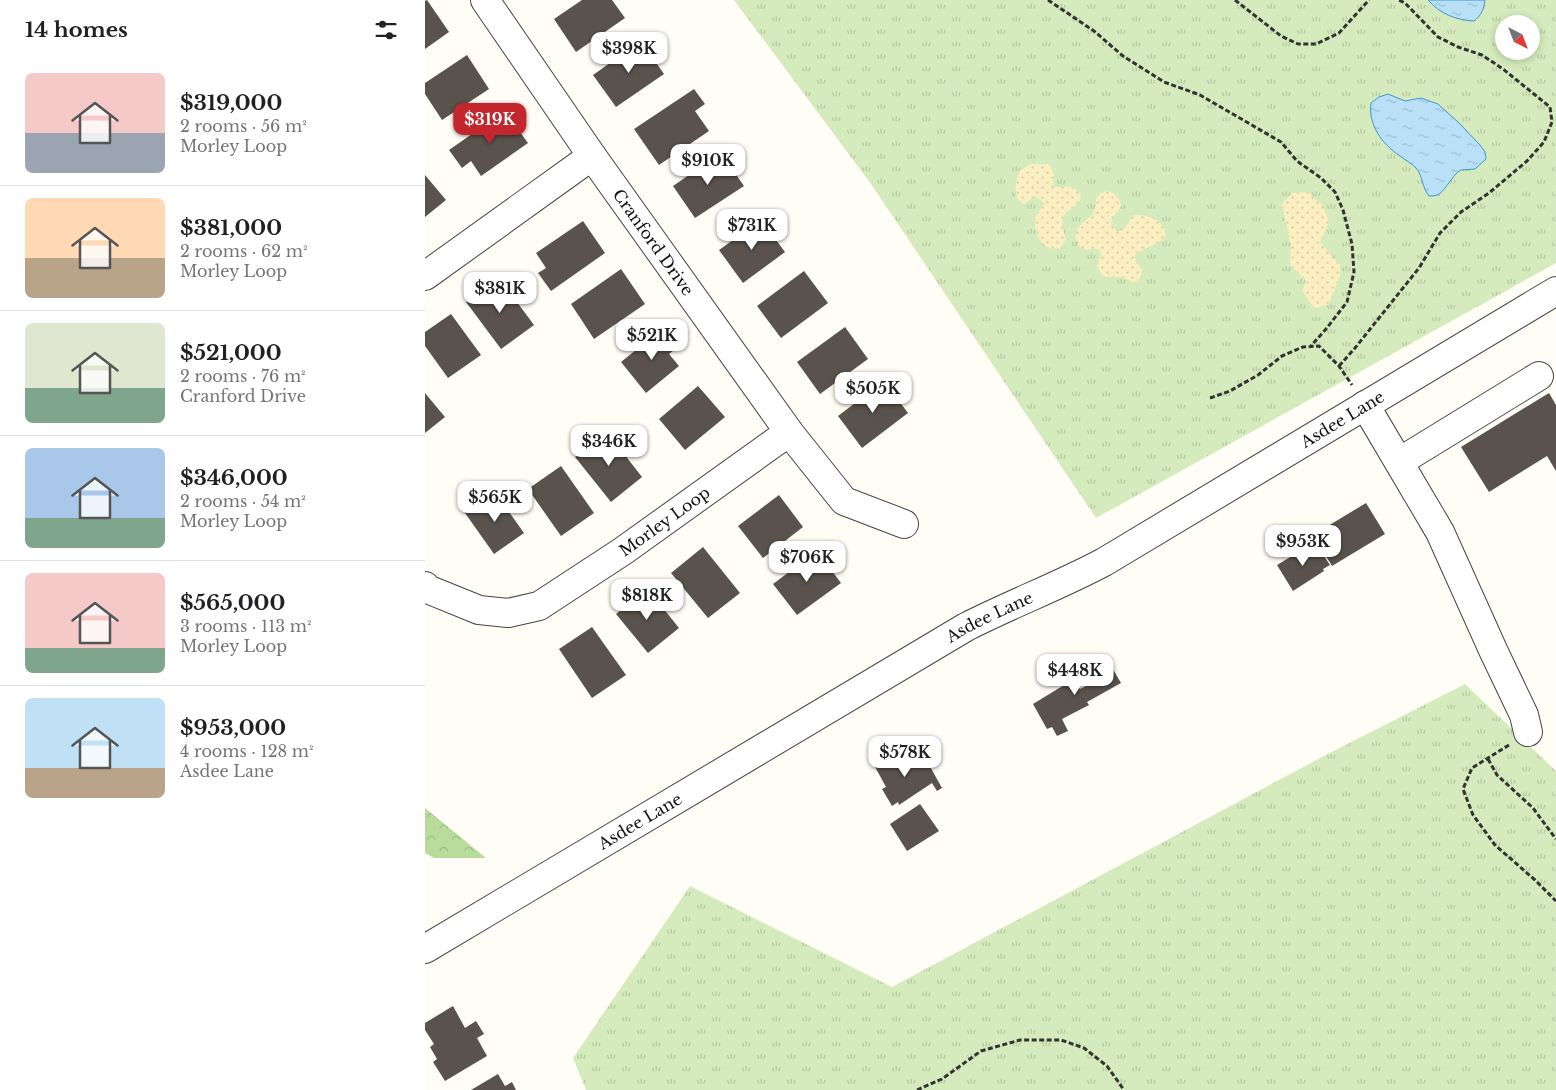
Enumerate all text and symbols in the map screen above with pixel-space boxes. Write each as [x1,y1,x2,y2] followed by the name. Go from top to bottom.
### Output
[1495,15,1540,60] north arrow
[1495,15,1540,60] map controls
[372,16,400,44] icon: filters
[25,17,128,43] text: 14 homes
[594,32,664,74] pin: $398K
[602,38,656,58] text: $398K
[180,90,282,116] text: $319,000
[65,93,125,153] icon: home
[455,102,525,145] pin: $319K
[464,109,516,129] text: $319K
[180,116,307,136] text: 2 rooms · 56 m²
[180,136,287,156] text: Morley Loop
[673,144,743,186] pin: $910K
[681,150,735,170] text: $910K
[609,185,698,299] street label: Cranford Drive
[717,208,787,251] pin: $731K
[180,215,282,241] text: $381,000
[728,215,776,235] text: $731K
[65,218,125,278] icon: home
[180,241,307,261] text: 2 rooms · 62 m²
[180,261,287,281] text: Morley Loop
[465,272,535,314] pin: $381K
[475,278,525,298] text: $381K
[617,318,687,361] pin: $521K
[627,325,677,345] text: $521K
[180,340,282,366] text: $521,000
[65,343,125,403] icon: home
[180,366,306,386] text: 2 rooms · 76 m²
[838,372,908,414] pin: $505K
[846,378,900,398] text: $505K
[180,386,306,406] text: Cranford Drive
[1296,386,1388,452] street label: Asdee Lane
[574,424,644,467] pin: $346K
[581,431,637,451] text: $346K
[180,465,288,491] text: $346,000
[65,468,125,528] icon: home
[460,480,530,523] pin: $565K
[615,482,714,561] street label: Morley Loop
[468,487,522,507] text: $565K
[180,491,306,511] text: 2 rooms · 54 m²
[180,511,287,531] text: Morley Loop
[1268,524,1338,567] pin: $953K
[1276,531,1330,551] text: $953K
[772,540,842,583] pin: $706K
[780,547,834,567] text: $706K
[612,578,682,621] pin: $818K
[622,585,672,605] text: $818K
[941,587,1036,647] street label: Asdee Lane
[180,590,285,616] text: $565,000
[65,593,125,653] icon: home
[180,616,311,636] text: 3 rooms · 113 m²
[180,636,287,656] text: Morley Loop
[1040,654,1110,696] pin: $448K
[1048,660,1102,680] text: $448K
[180,715,286,741] text: $953,000
[65,718,125,778] icon: home
[870,736,940,778] pin: $578K
[180,741,314,761] text: 4 rooms · 128 m²
[879,742,931,762] text: $578K
[180,761,274,781] text: Asdee Lane
[593,788,685,854] street label: Asdee Lane

